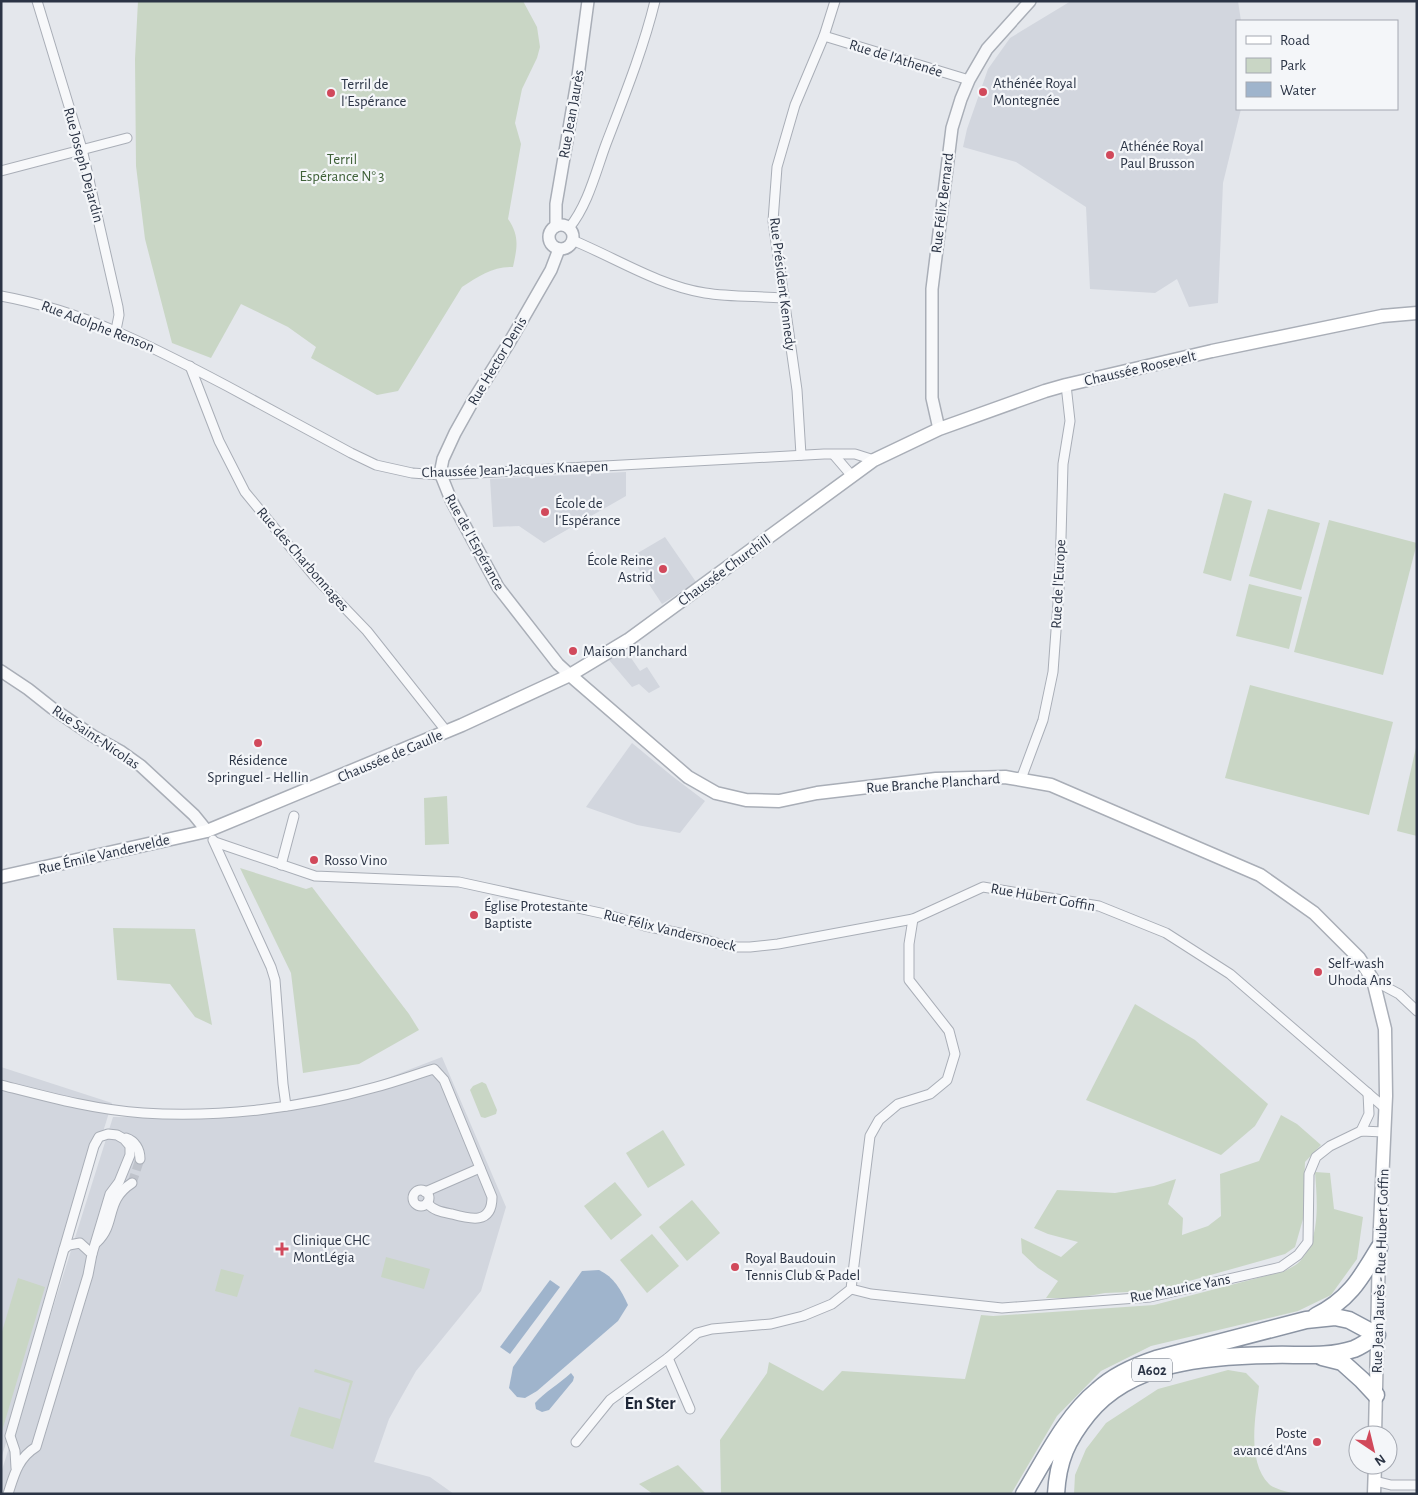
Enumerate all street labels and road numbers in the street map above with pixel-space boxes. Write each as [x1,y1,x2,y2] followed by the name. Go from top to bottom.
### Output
[847,37,944,80] street label: Rue de l'Athenée
[556,69,587,159] street label: Rue Jean Jaurès
[61,106,106,224] street label: Rue Joseph Dejardin
[929,152,956,254] street label: Rue Félix Bernard
[767,216,798,352] street label: Rue Président Kennedy
[39,298,157,355] street label: Rue Adolphe Renson
[465,314,530,408] street label: Rue Hector Denis
[1083,348,1198,389] street label: Chaussée Roosevelt
[421,459,609,480] street label: Chaussée Jean-Jacques Knaepen
[442,492,507,593] street label: Rue de l'Espérance
[254,505,352,614] street label: Rue des Charbonnages
[675,532,773,609] street label: Chaussée Churchill
[1049,539,1068,629] street label: Rue de l'Europe
[49,703,142,772] street label: Rue Saint-Nicolas
[335,728,445,785] street label: Chaussée de Gaulle
[866,771,1001,796] street label: Rue Branche Planchard
[37,830,171,877] street label: Rue Émile Vandervelde
[989,881,1096,914] street label: Rue Hubert Goffin
[602,907,738,954] street label: Rue Félix Vandersnoeck
[1369,1168,1392,1374] street label: Rue Jean Jaurès - Rue Hubert Goffin
[1129,1271,1232,1306] street label: Rue Maurice Yans
[1132,1358,1172,1382] road number: A602

